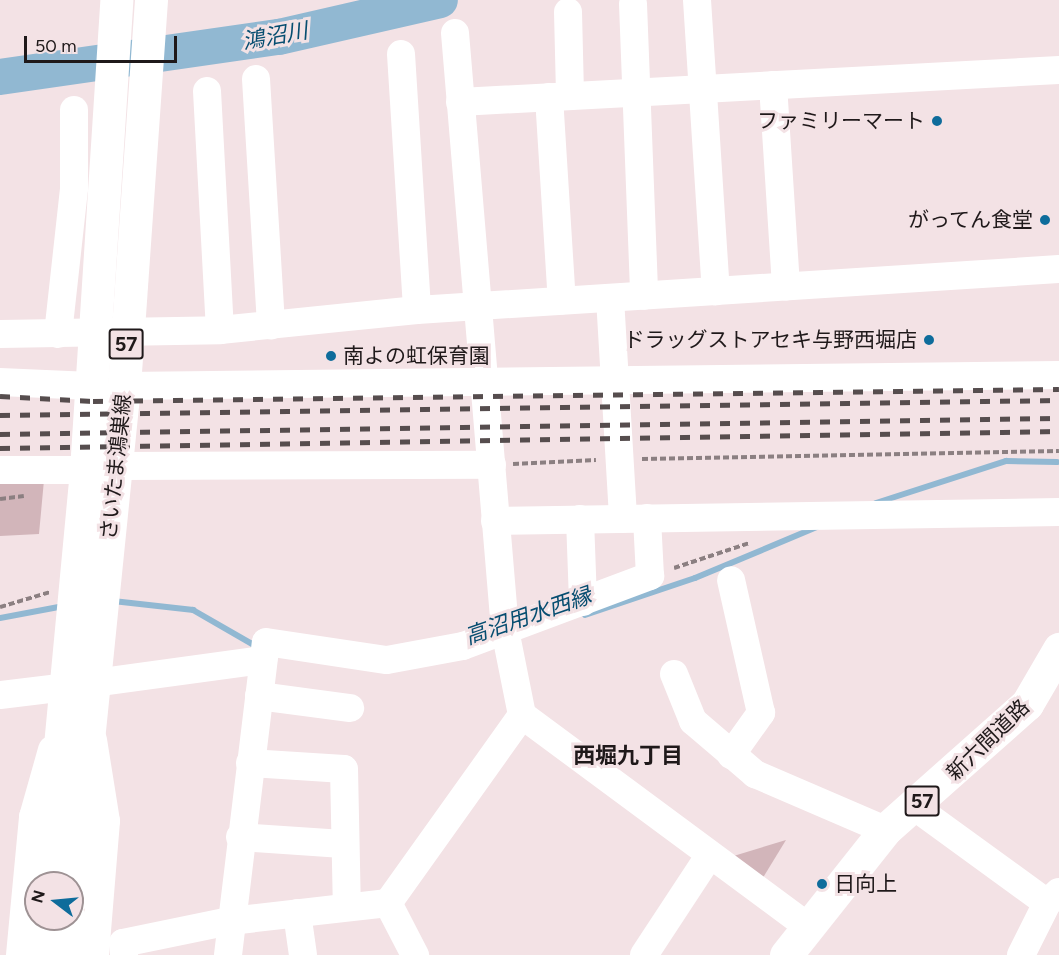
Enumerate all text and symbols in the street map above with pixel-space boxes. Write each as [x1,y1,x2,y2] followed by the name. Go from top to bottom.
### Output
[240,17,310,55] water label: 鴻沼川
[27,24,180,62] scale bar
[35,35,77,57] text: 50 m
[757,108,925,134] place label: ファミリーマート
[930,114,944,128] marker: ファミリーマート
[907,207,1033,233] place label: がってん食堂
[1038,213,1052,227] marker: がってん食堂
[108,327,144,361] road number: 57
[623,327,917,353] place label: ドラッグストアセキ与野西堀店
[922,333,936,347] marker: ドラッグストアセキ与野西堀店
[343,343,490,369] place label: 南よの虹保育園
[324,349,338,363] marker: 南よの虹保育園
[96,393,136,541] street label: さいたま鴻巣線
[461,582,595,650] water label: 高沼用水西縁
[941,694,1035,786] street label: 新六間道路
[573,743,683,769] district label: 西堀九丁目
[904,784,940,818] road number: 57
[24,871,84,931] north arrow
[834,871,897,897] place label: 日向上
[815,877,829,891] marker: 日向上
[27,888,49,905] text: N

